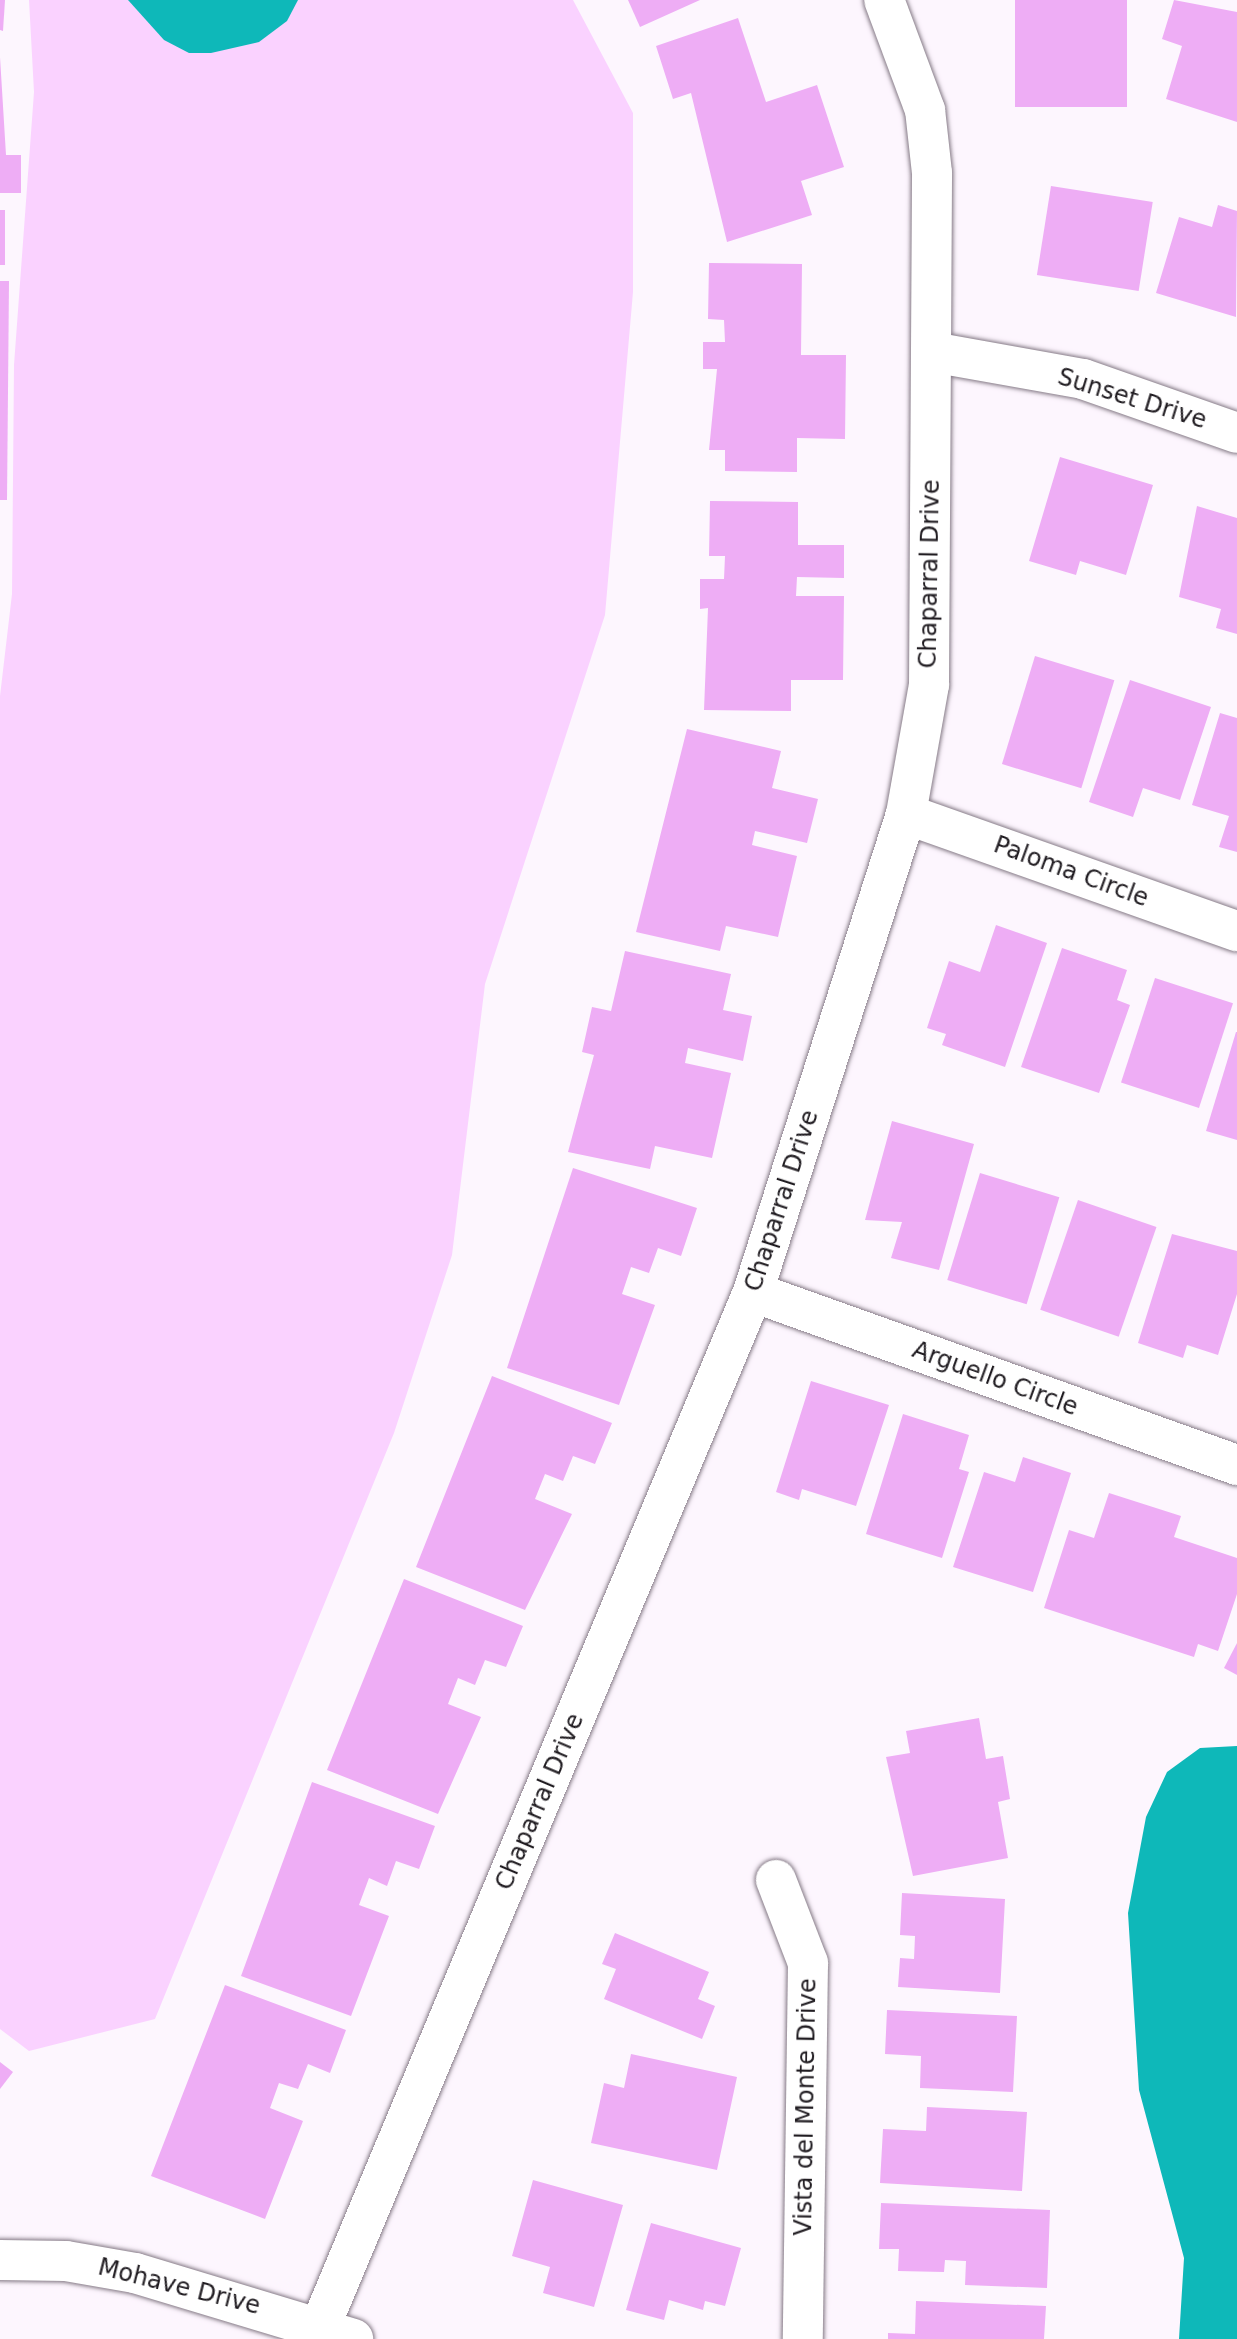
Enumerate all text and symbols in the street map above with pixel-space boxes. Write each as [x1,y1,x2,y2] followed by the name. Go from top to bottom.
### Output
[1054,363,1210,435] street label: Sunset Drive
[914,479,946,669] street label: Chaparral Drive
[990,831,1152,913] street label: Paloma Circle
[739,1107,825,1295] street label: Chaparral Drive
[908,1336,1082,1422] street label: Arguello Circle
[490,1709,590,1895] street label: Chaparral Drive
[789,1978,823,2236] street label: Vista del Monte Drive
[95,2253,263,2321] street label: Mohave Drive

